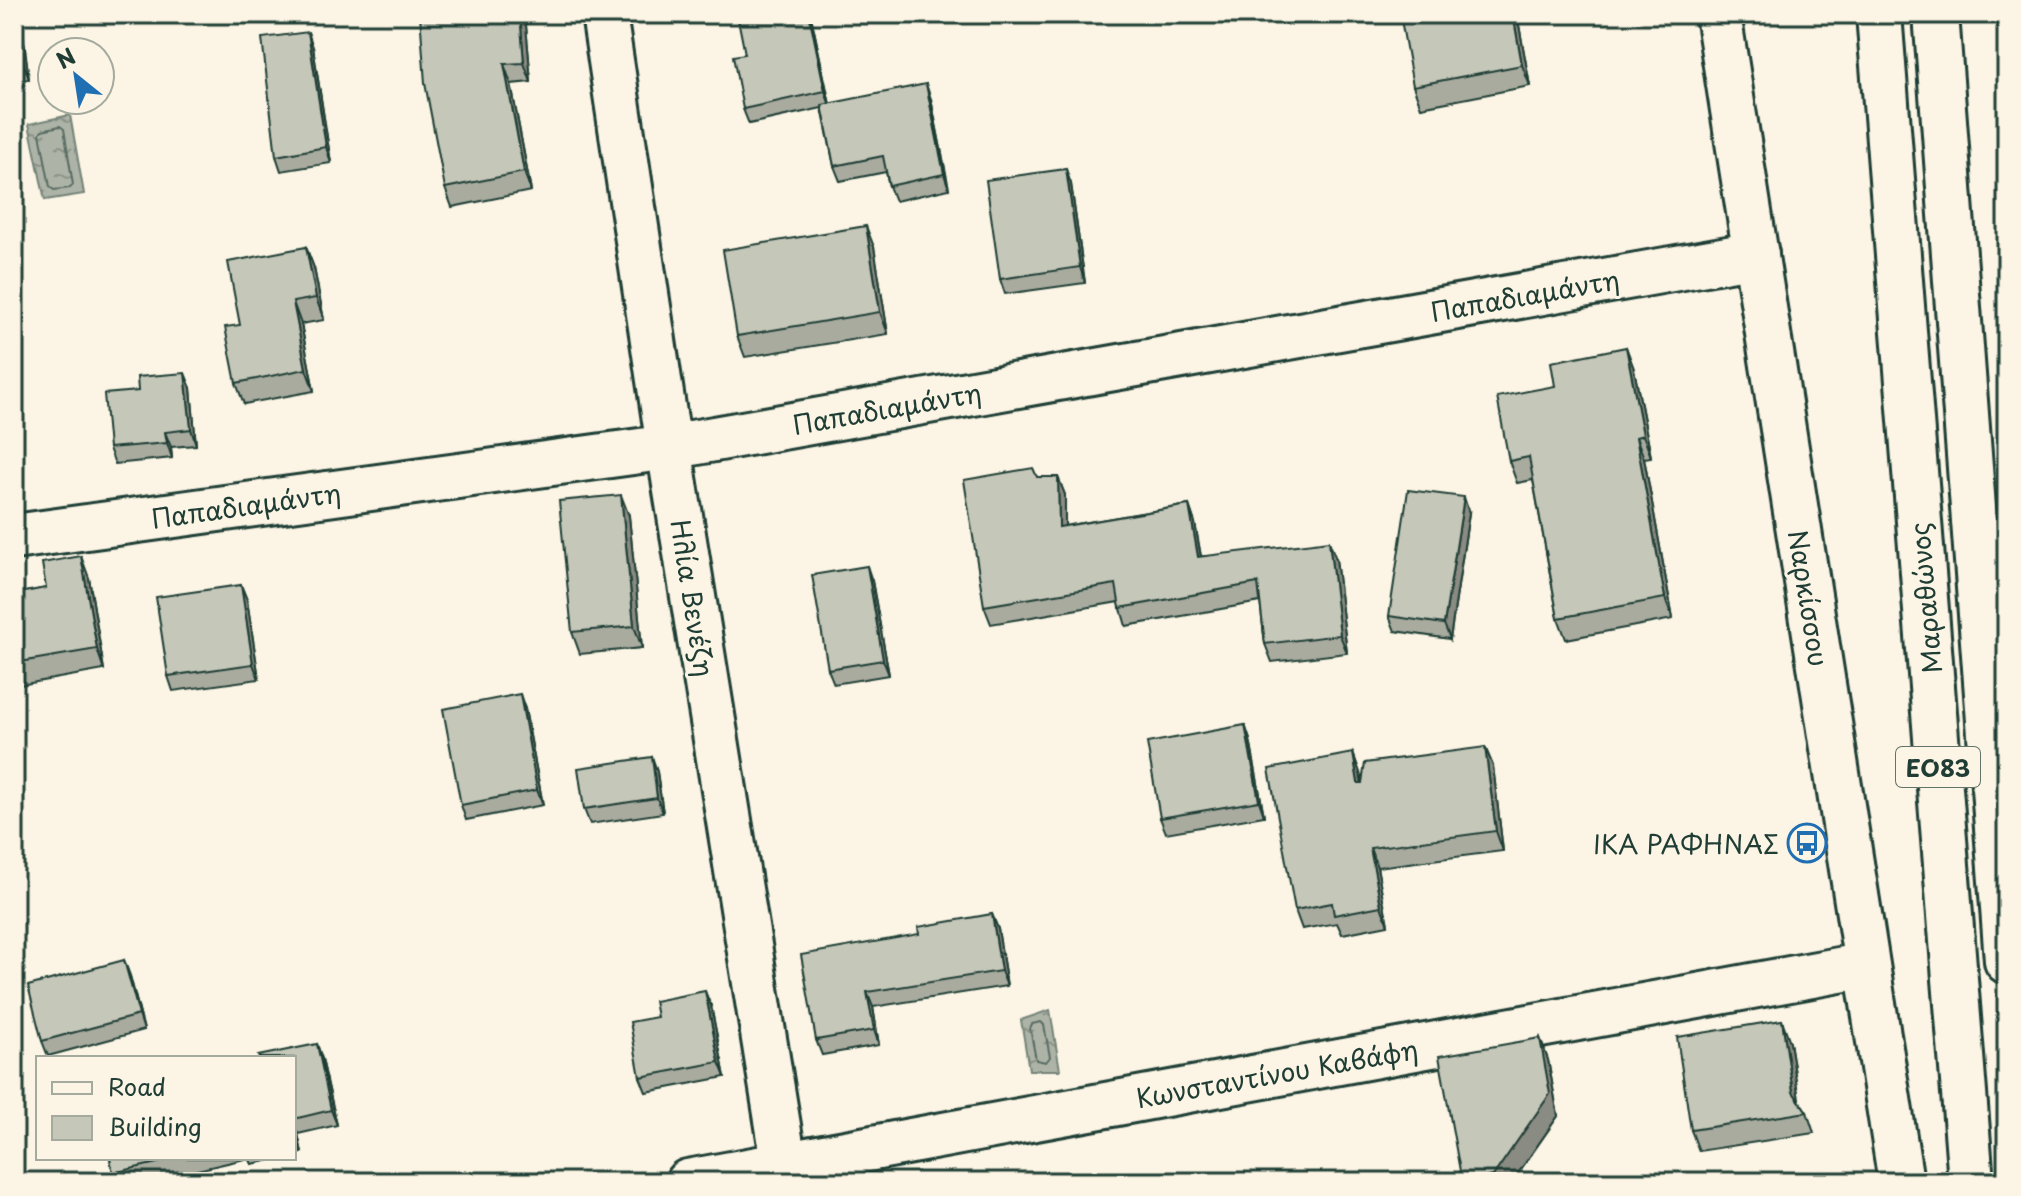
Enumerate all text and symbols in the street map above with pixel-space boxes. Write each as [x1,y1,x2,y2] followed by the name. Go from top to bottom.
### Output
[36,36,116,116] north arrow
[49,39,81,76] text: N
[1428,259,1622,331] street label: Παπαδιαμάντη
[790,372,984,444] street label: Παπαδιαμάντη
[149,472,343,538] street label: Παπαδιαμάντη
[661,517,725,679] street label: Ηλία Βενέζη
[1899,521,1951,675] street label: Μαραθώνος
[1779,527,1839,669] street label: Ναρκίσσου
[1896,747,1980,787] road number: ΕΟ83
[1786,822,1828,864] bus stop icon: ΙΚΑ ΡΑΦΗΝΑΣ
[1593,824,1779,863] place label: ΙΚΑ ΡΑΦΗΝΑΣ
[1133,1029,1421,1117] street label: Κωνσταντίνου Καβάφη
[36,1056,296,1160] legend
[108,1068,166,1104] text: Road
[108,1108,202,1144] text: Building

